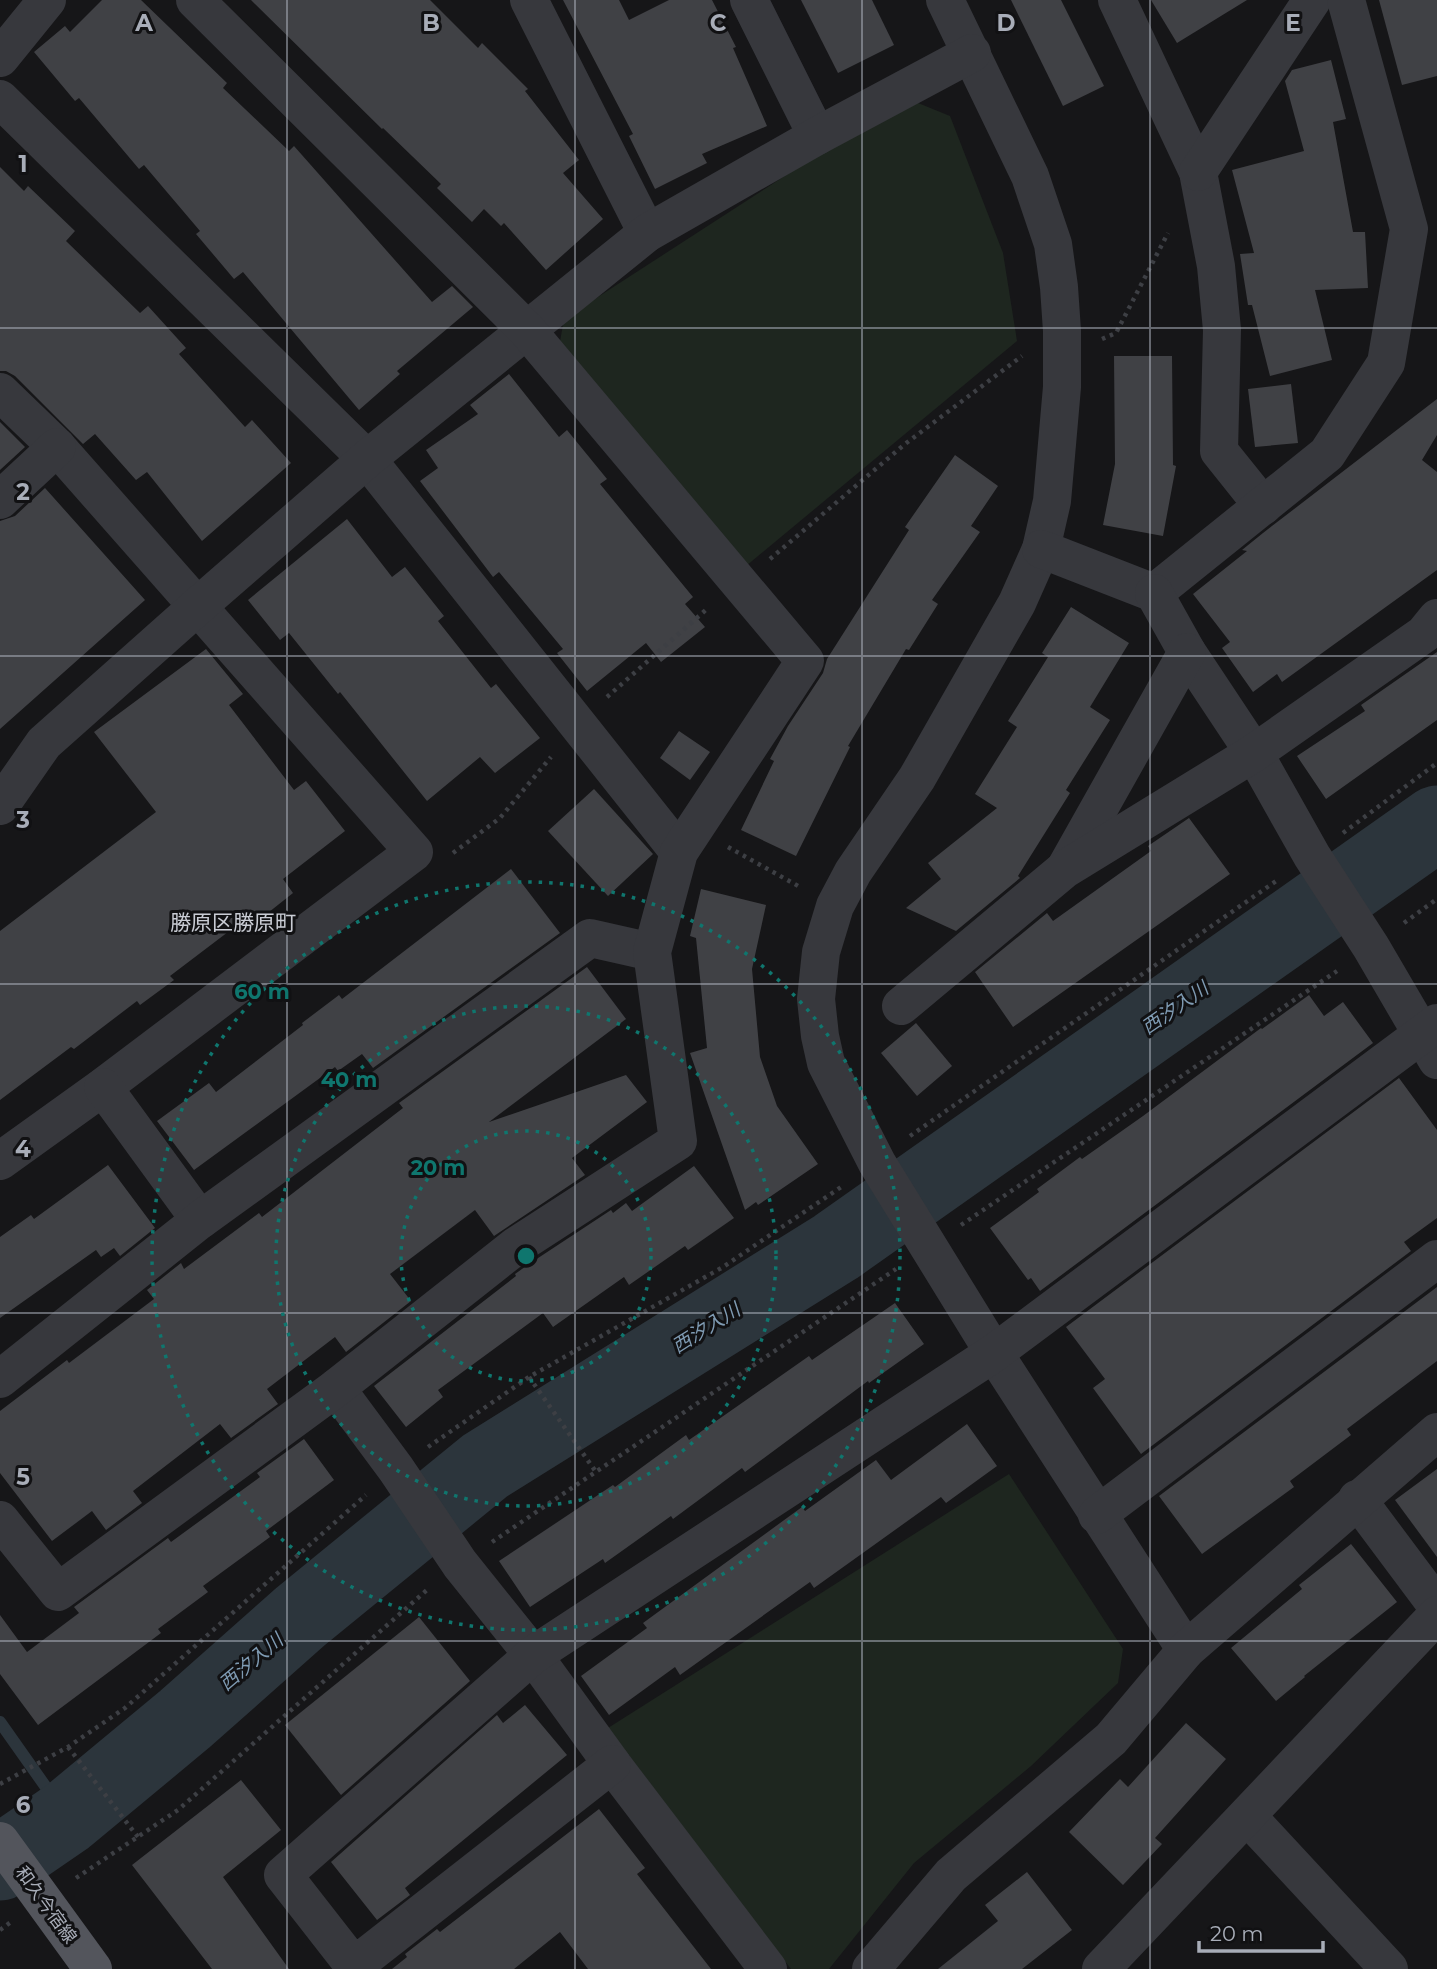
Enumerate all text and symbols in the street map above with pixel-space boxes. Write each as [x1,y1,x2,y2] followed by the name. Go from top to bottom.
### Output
[134,9,153,37] text: A
[422,9,440,37] text: B
[710,9,727,37] text: C
[997,9,1016,37] text: D
[1285,9,1301,37] text: E
[18,150,28,178] text: 1
[16,478,30,506] text: 2
[15,806,30,834] text: 3
[170,910,296,935] district label: 勝原区勝原町
[1137,976,1214,1039] water label: 西汐入川
[234,979,290,1004] text: 60 m
[321,1067,377,1092] text: 40 m
[15,1135,31,1163] text: 4
[411,1155,465,1180] text: 20 m
[514,1244,538,1268] centre of rings
[668,1297,746,1358] water label: 西汐入川
[16,1463,30,1491] text: 5
[214,1627,289,1695] water label: 西汐入川
[16,1791,31,1819] text: 6
[11,1862,81,1948] street label: 和久今宿線
[1199,1910,1323,1954] scale bar
[1210,1921,1264,1946] text: 20 m

